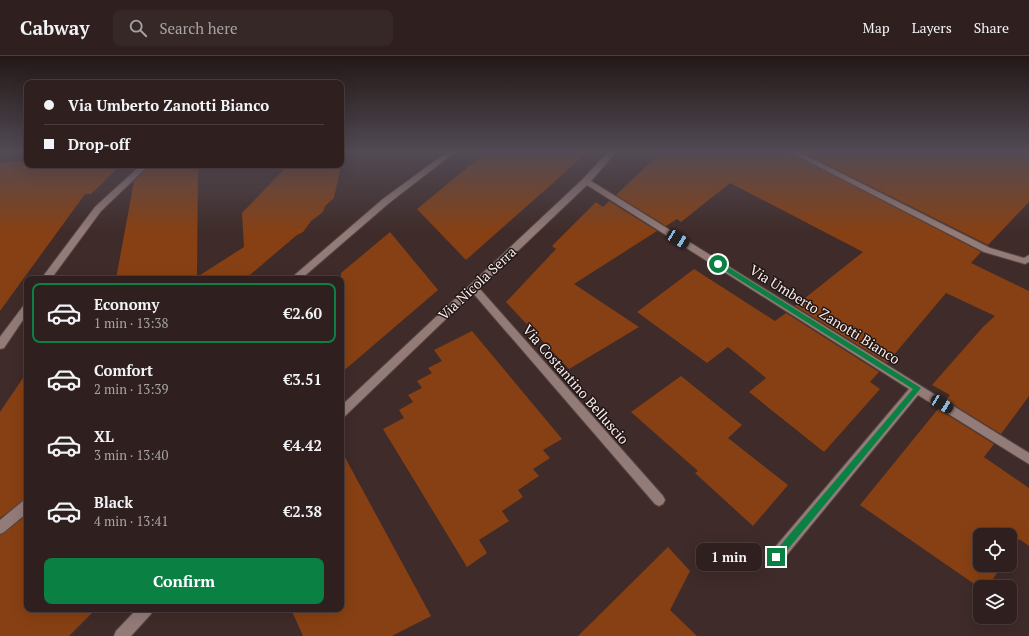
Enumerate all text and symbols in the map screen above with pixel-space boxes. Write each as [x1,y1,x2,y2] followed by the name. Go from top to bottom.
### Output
[113,10,393,46] search box
[20,15,89,40] text: Cabway
[127,17,149,39] icon: search
[159,18,237,38] text: Search here
[863,18,890,37] text: Map
[912,18,952,37] text: Layers
[974,18,1009,37] text: Share
[68,95,269,115] text: Via Umberto Zanotti Bianco
[68,134,130,154] text: Drop-off
[665,228,691,250] car
[434,242,520,324] street label: Via Nicola Serra
[709,255,727,273] route start
[746,260,904,368] street label: Via Umberto Zanotti Bianco
[94,294,159,314] text: Economy
[46,295,82,331] icon: car
[284,303,322,323] text: €2.60
[94,314,168,332] text: 1 min · 13:38
[519,320,633,448] street label: Via Costantino Belluscio
[94,360,153,380] text: Comfort
[46,361,82,397] icon: car
[284,369,322,389] text: €3.51
[94,380,168,398] text: 2 min · 13:39
[929,393,955,415] car
[94,426,114,446] text: XL
[46,427,82,463] icon: car
[284,435,322,455] text: €4.42
[94,446,168,464] text: 3 min · 13:40
[94,492,133,512] text: Black
[46,493,82,529] icon: car
[284,501,322,521] text: €2.38
[94,512,168,530] text: 4 min · 13:41
[973,528,1017,624] map controls
[973,528,1017,572] button: locate
[696,543,762,571] callout: 1 min
[711,548,747,566] text: 1 min
[767,548,785,566] route end
[44,558,324,604] button: Confirm
[973,580,1017,624] button: layers

